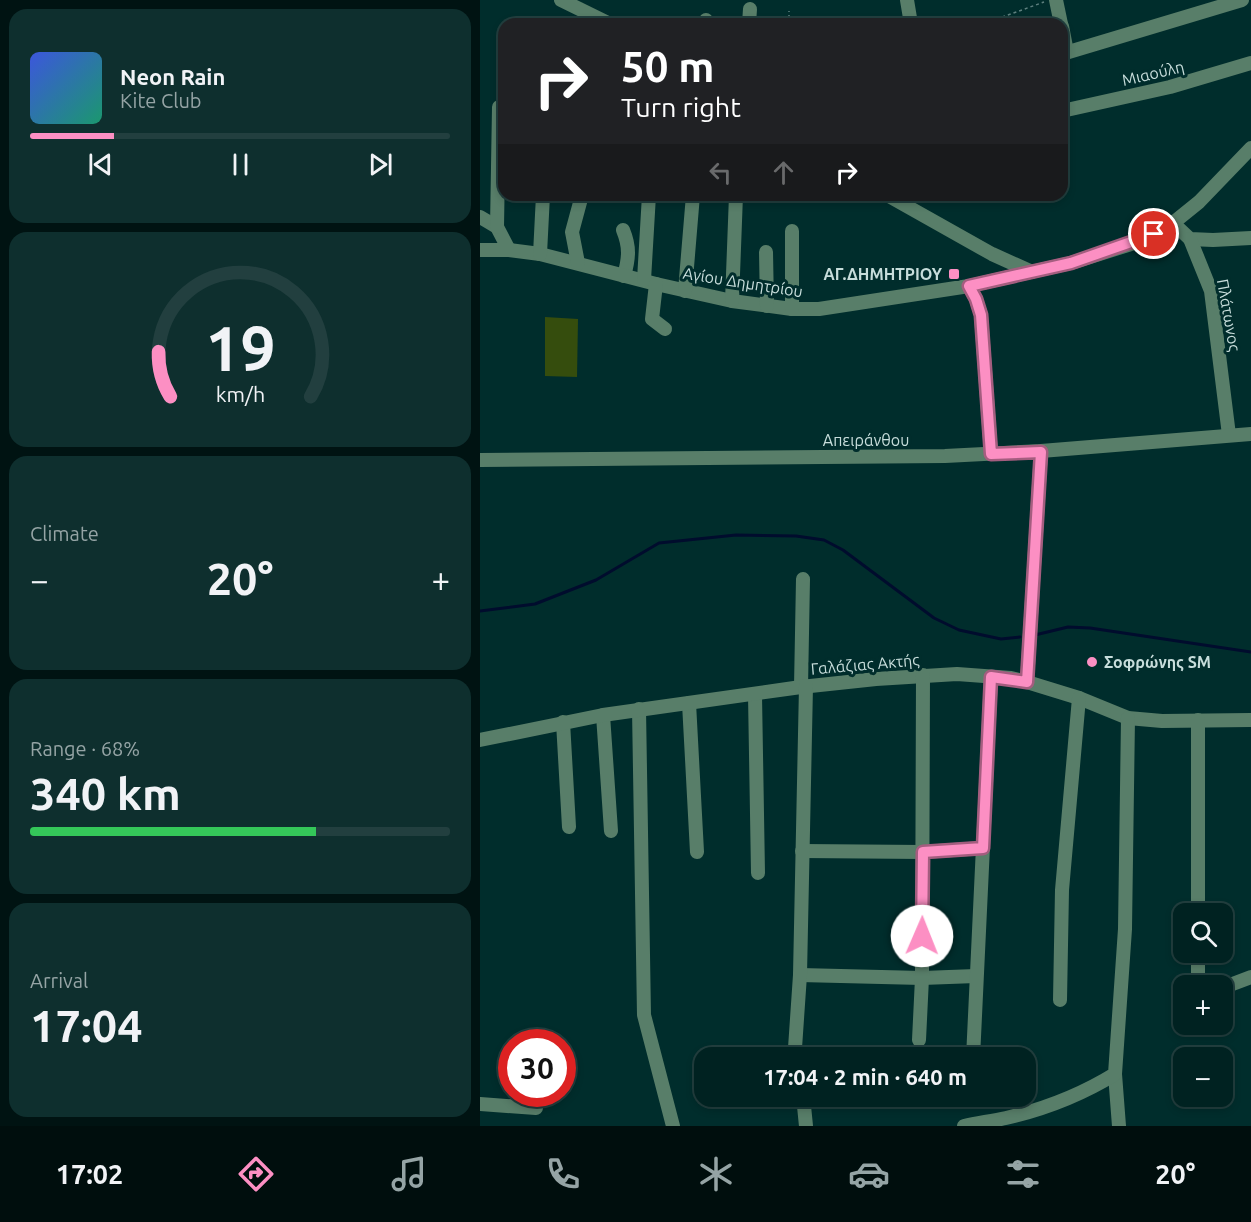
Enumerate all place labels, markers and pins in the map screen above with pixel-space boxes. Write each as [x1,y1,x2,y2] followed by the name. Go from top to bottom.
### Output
[1128,208,1179,259] pin
[824,265,943,283] place label: ΑΓ.ΔΗΜΗΤΡΙΟΥ
[947,267,961,281] marker: ΑΓ.ΔΗΜΗΤΡΙΟΥ
[1104,653,1211,672] place label: Σοφρώνης SM
[1085,655,1099,669] marker: Σοφρώνης SM

